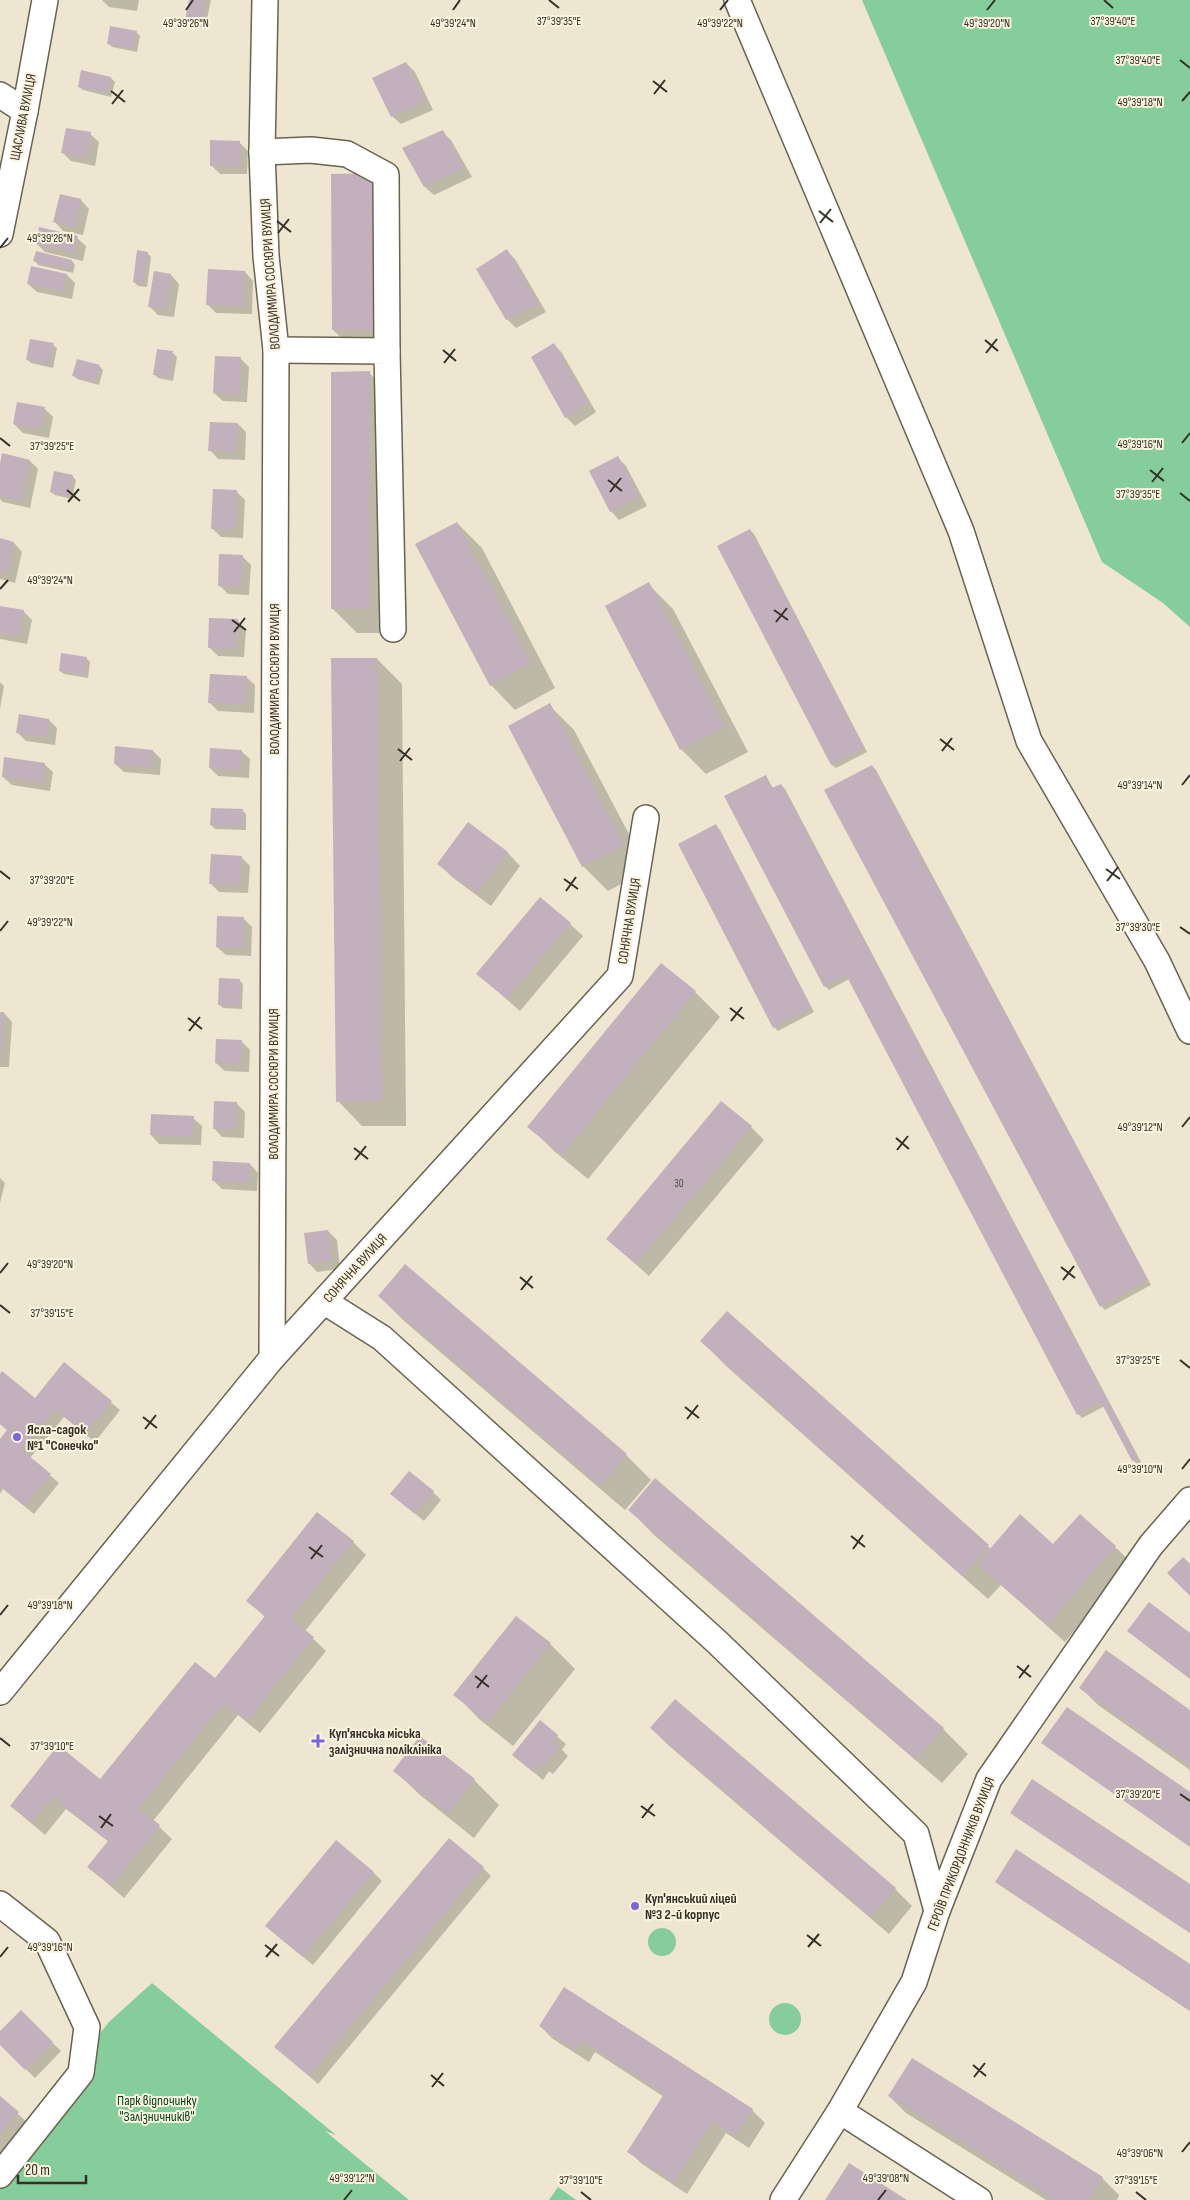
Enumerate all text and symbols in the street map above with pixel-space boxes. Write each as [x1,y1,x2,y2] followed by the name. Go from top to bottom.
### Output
[537,14,581,29] text: 37°39'35"E
[1091,14,1135,29] text: 37°39'40"E
[163,16,209,31] text: 49°39'26"N
[430,16,476,31] text: 49°39'24"N
[697,16,743,31] text: 49°39'22"N
[964,16,1010,31] text: 49°39'20"N
[1116,53,1160,68] text: 37°39'40"E
[6,72,40,162] street label: ЩАСЛИВА ВУЛИЦЯ
[1117,95,1163,110] text: 49°39'18"N
[256,198,284,350] street label: ВОЛОДИМИРА СОСЮРИ ВУЛИЦЯ
[27,231,73,246] text: 49°39'26"N
[1117,437,1163,452] text: 49°39'16"N
[30,439,74,454] text: 37°39'25"E
[1116,487,1160,502] text: 37°39'35"E
[27,573,73,588] text: 49°39'24"N
[266,603,283,755] street label: ВОЛОДИМИРА СОСЮРИ ВУЛИЦЯ
[1117,778,1163,793] text: 49°39'14"N
[30,873,74,888] text: 37°39'20"E
[614,877,644,965] street label: СОНЯЧНА ВУЛИЦЯ
[27,915,73,930] text: 49°39'22"N
[1116,920,1161,935] text: 37°39'30"E
[265,1008,282,1160] street label: ВОЛОДИМИРА СОСЮРИ ВУЛИЦЯ
[1117,1120,1163,1135] text: 49°39'12"N
[674,1177,684,1190] house number: 30
[320,1230,390,1306] street label: СОНЯЧНА ВУЛИЦЯ
[27,1257,73,1272] text: 49°39'20"N
[30,1306,74,1321] text: 37°39'15"E
[1116,1353,1160,1368] text: 37°39'25"E
[27,1421,99,1454] place label: Ясла-садок №1 "Сонечко"
[11,1431,23,1443] marker: Ясла-садок №1 "Сонечко"
[1117,1462,1163,1477] text: 49°39'10"N
[27,1598,73,1613] text: 49°39'18"N
[329,1725,442,1758] place label: Куп'янська міська залізнична поліклініка
[311,1734,325,1748] marker: Куп'янська міська залізнична поліклініка
[30,1739,74,1754] text: 37°39'10"E
[924,1774,998,1934] street label: ГЕРОЇВ ПРИКОРДОННИКІВ ВУЛИЦЯ
[1116,1787,1160,1802] text: 37°39'20"E
[645,1890,737,1923] place label: Куп'янський ліцей №3 2-й корпус
[629,1900,641,1912] marker: Куп'янський ліцей №3 2-й корпус
[27,1940,73,1955] text: 49°39'16"N
[117,2092,198,2125] park label: Парк відпочинку "Залізничників"
[1117,2146,1163,2161] text: 49°39'06"N
[18,2152,85,2184] scale bar
[25,2161,50,2180] text: 20 m
[329,2171,375,2186] text: 49°39'12"N
[863,2171,909,2186] text: 49°39'08"N
[559,2173,603,2188] text: 37°39'10"E
[1114,2173,1158,2188] text: 37°39'15"E

